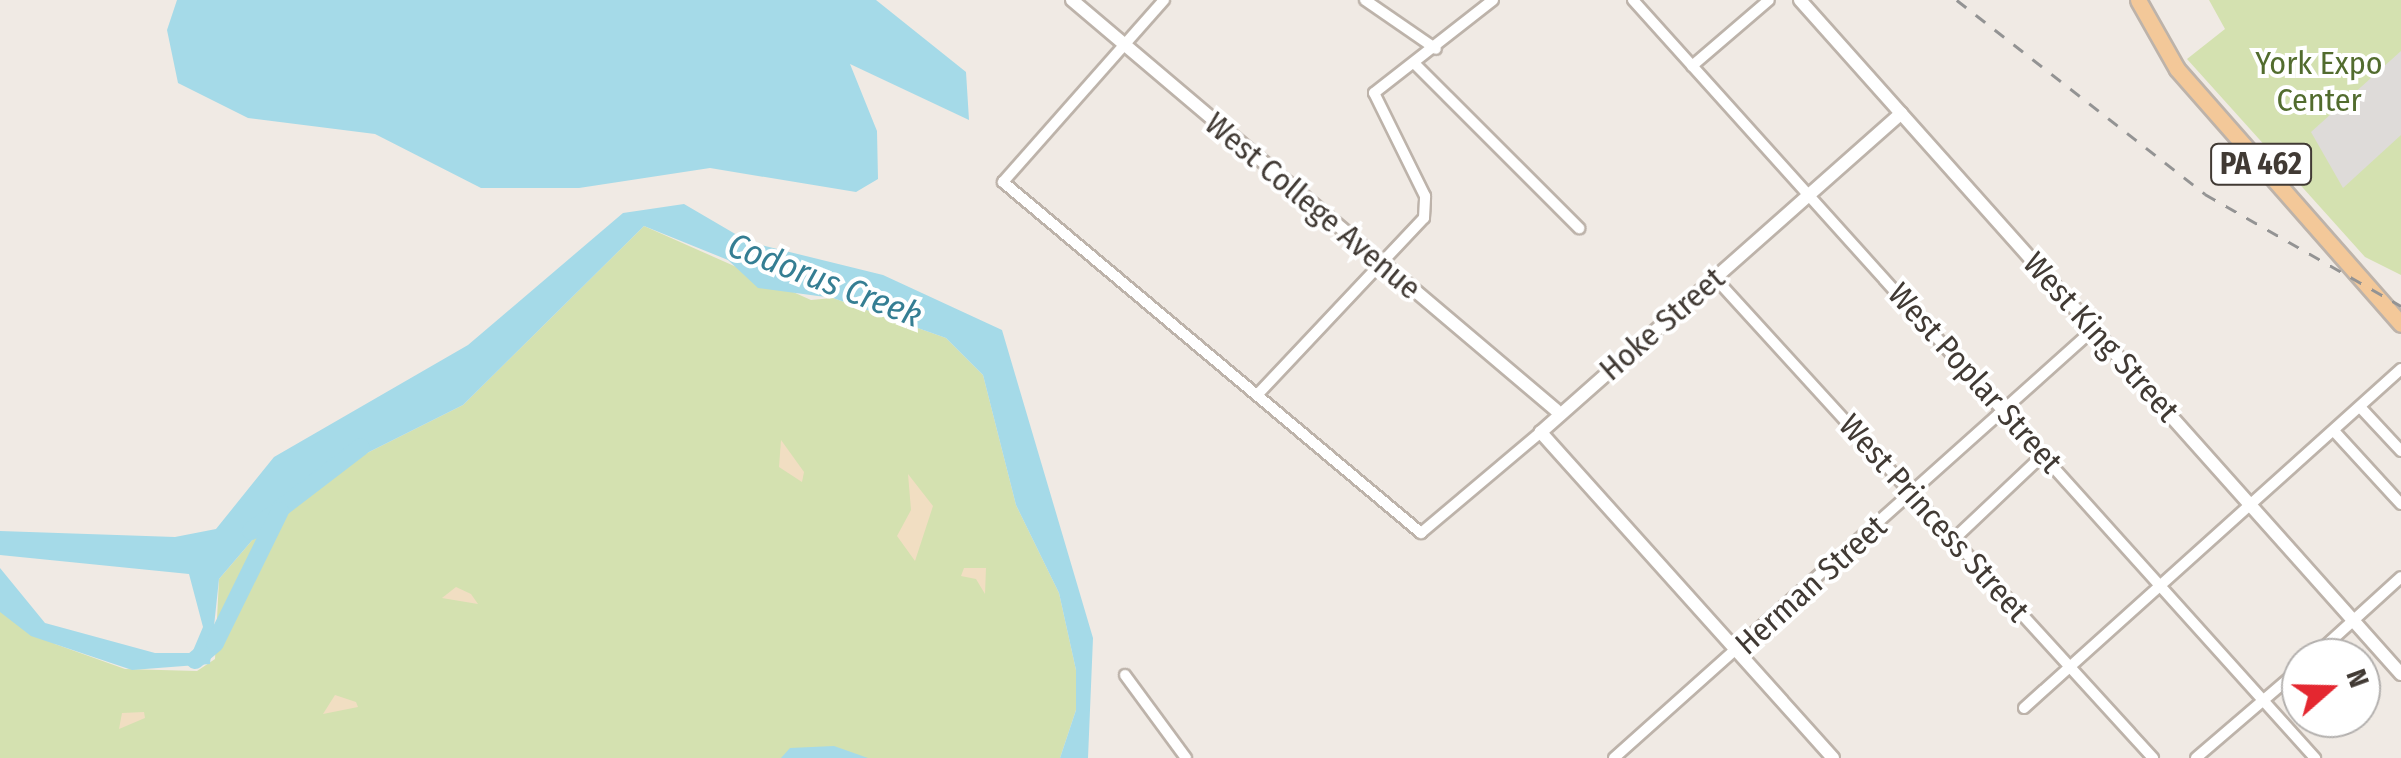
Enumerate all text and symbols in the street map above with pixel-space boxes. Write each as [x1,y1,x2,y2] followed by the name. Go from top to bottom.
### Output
[2255,45,2383,120] park label: York Expo Center
[1197,104,1429,308] street label: West College Avenue
[2208,139,2314,189] road number: PA 462
[722,224,928,336] water label: Codorus Creek
[2015,245,2187,429] street label: West King Street
[1592,259,1732,389] street label: Hoke Street
[1880,275,2070,481] street label: West Poplar Street
[1831,407,2037,629] street label: West Princess Street
[1728,507,1894,663] street label: Herman Street
[2281,638,2381,738] north arrow
[2339,665,2376,692] text: N

